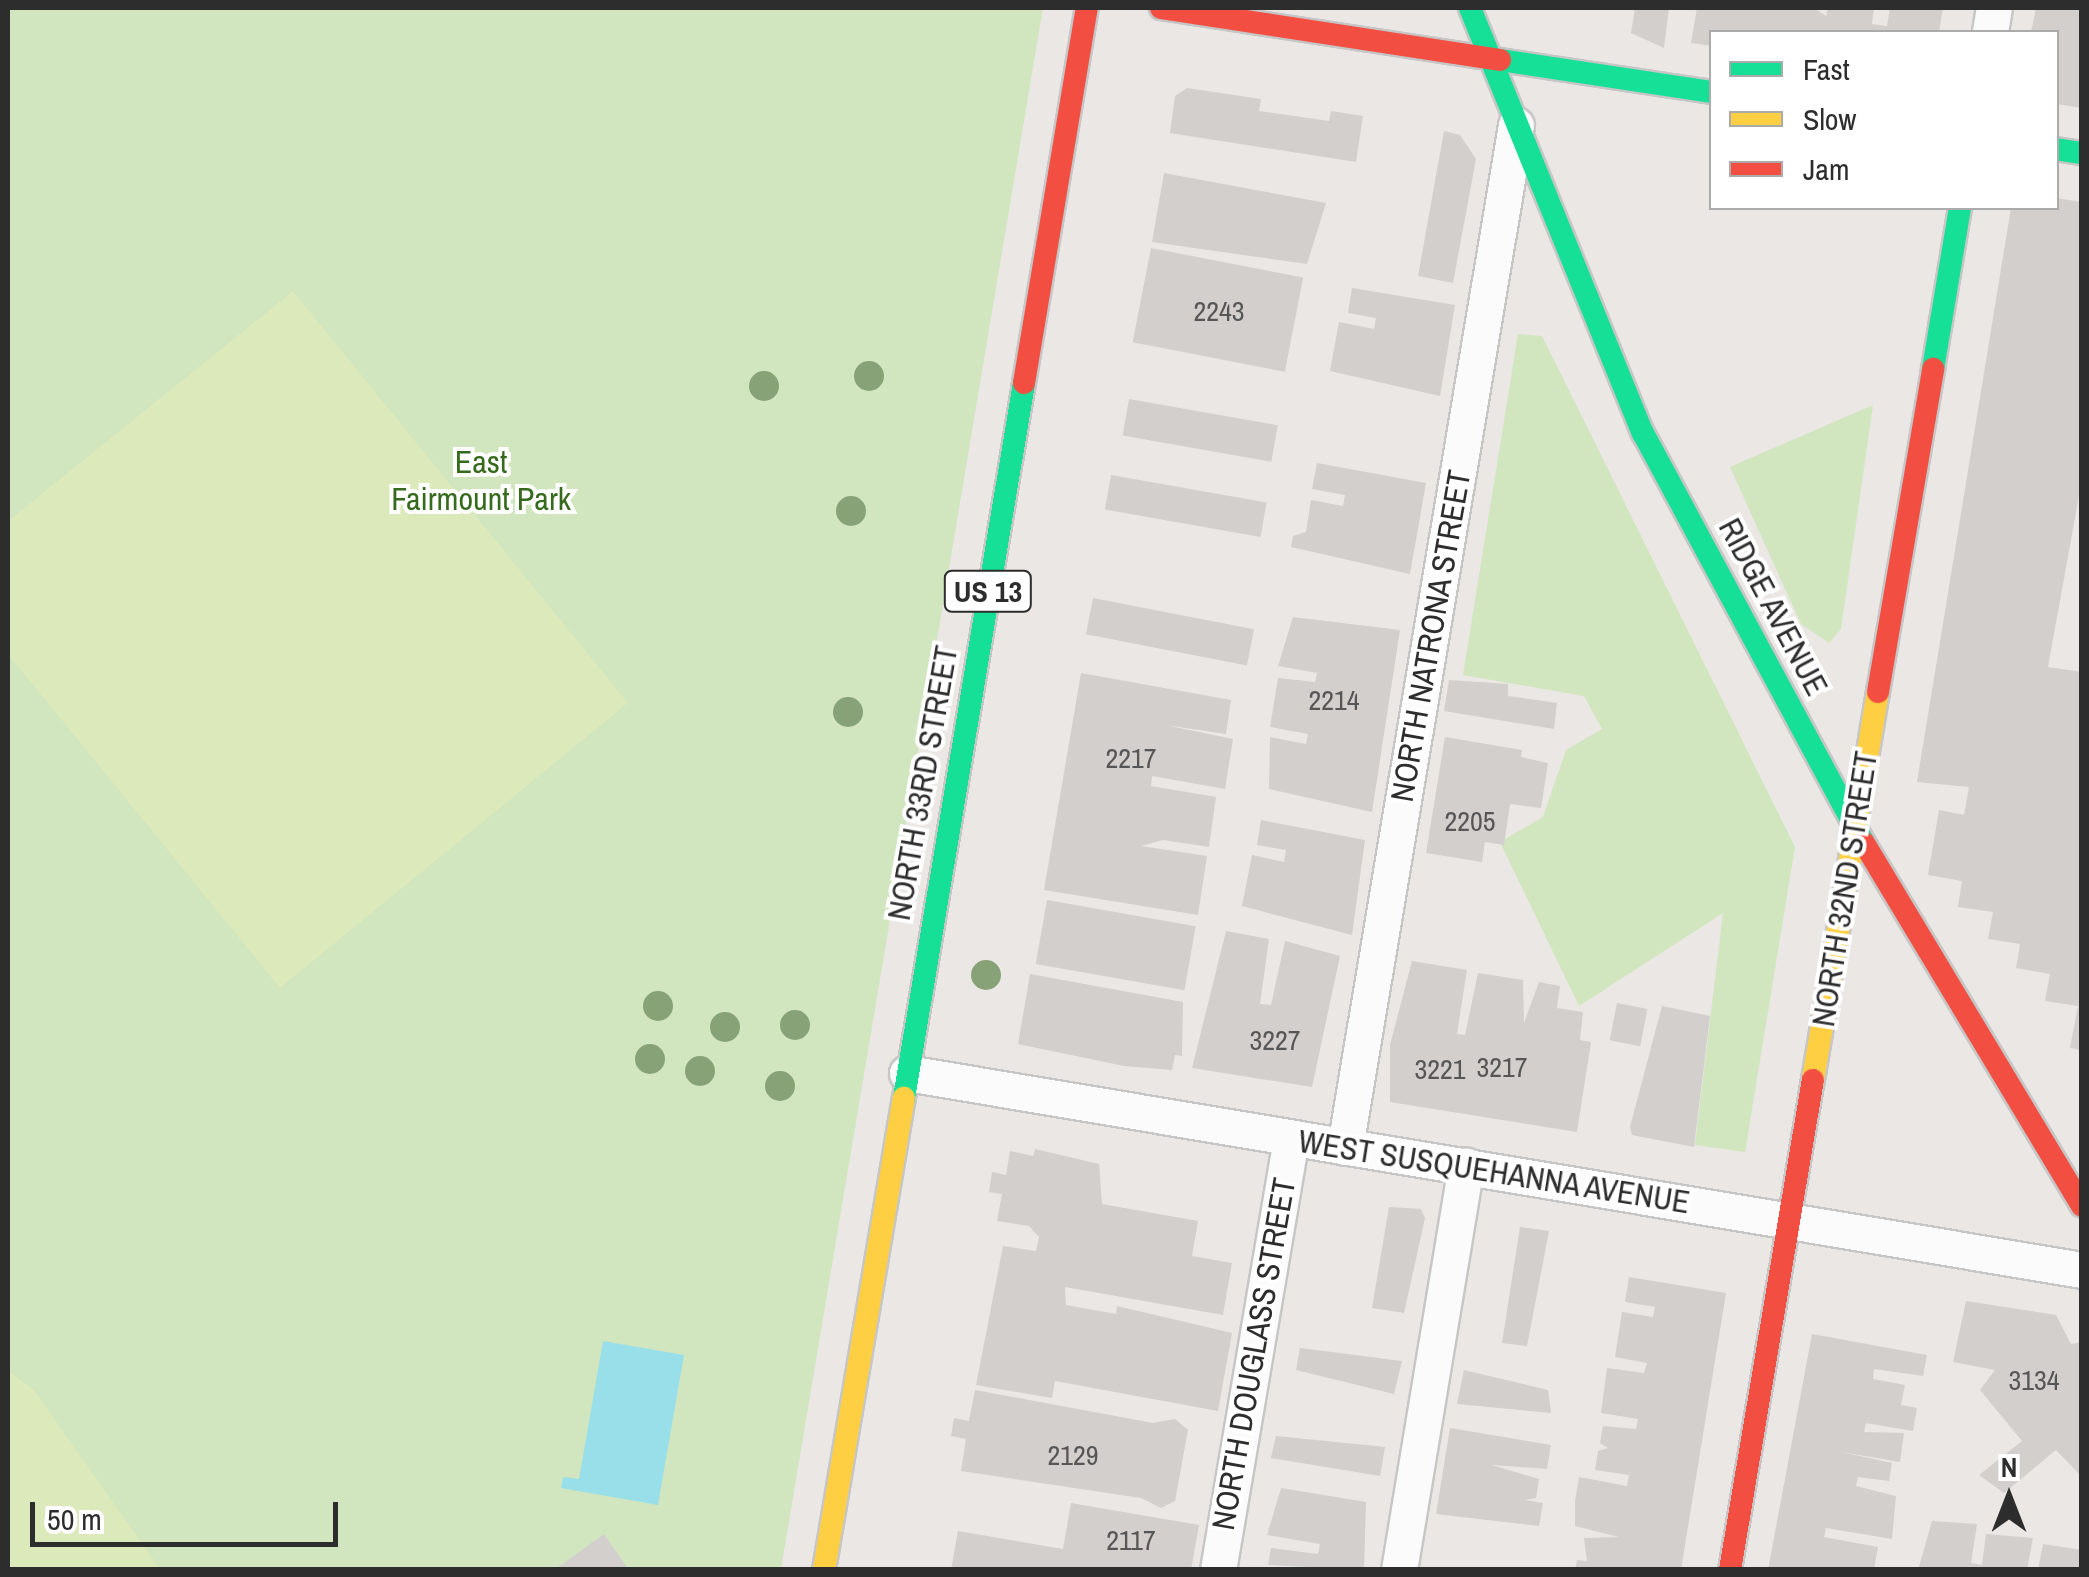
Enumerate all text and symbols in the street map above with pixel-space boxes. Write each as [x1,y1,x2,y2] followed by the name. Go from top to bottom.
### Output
[1709,30,2059,210] legend
[1803,49,1850,89] text: Fast
[1803,99,1856,139] text: Slow
[1803,149,1849,189] text: Jam
[1193,294,1245,328] house number: 2243
[391,444,571,519] park label: East Fairmount Park
[1383,467,1479,805] street label: NORTH NATRONA STREET
[1710,511,1836,703] street label: RIDGE AVENUE
[943,566,1033,616] road number: US 13
[880,643,966,923] street label: NORTH 33RD STREET
[1308,683,1360,717] house number: 2214
[1105,741,1157,775] house number: 2217
[1804,749,1886,1029] street label: NORTH 32ND STREET
[1444,804,1496,838] house number: 2205
[1249,1023,1301,1057] house number: 3227
[1476,1050,1528,1084] house number: 3217
[1414,1052,1466,1086] house number: 3221
[1294,1122,1694,1222] street label: WEST SUSQUEHANNA AVENUE
[1204,1175,1304,1533] street label: NORTH DOUGLASS STREET
[2008,1363,2060,1397] house number: 3134
[1047,1438,1099,1472] house number: 2129
[1959,1447,2059,1547] north arrow
[2001,1448,2017,1486] text: N
[35,1482,342,1544] scale bar
[47,1499,102,1539] text: 50 m
[1106,1523,1156,1557] house number: 2117

